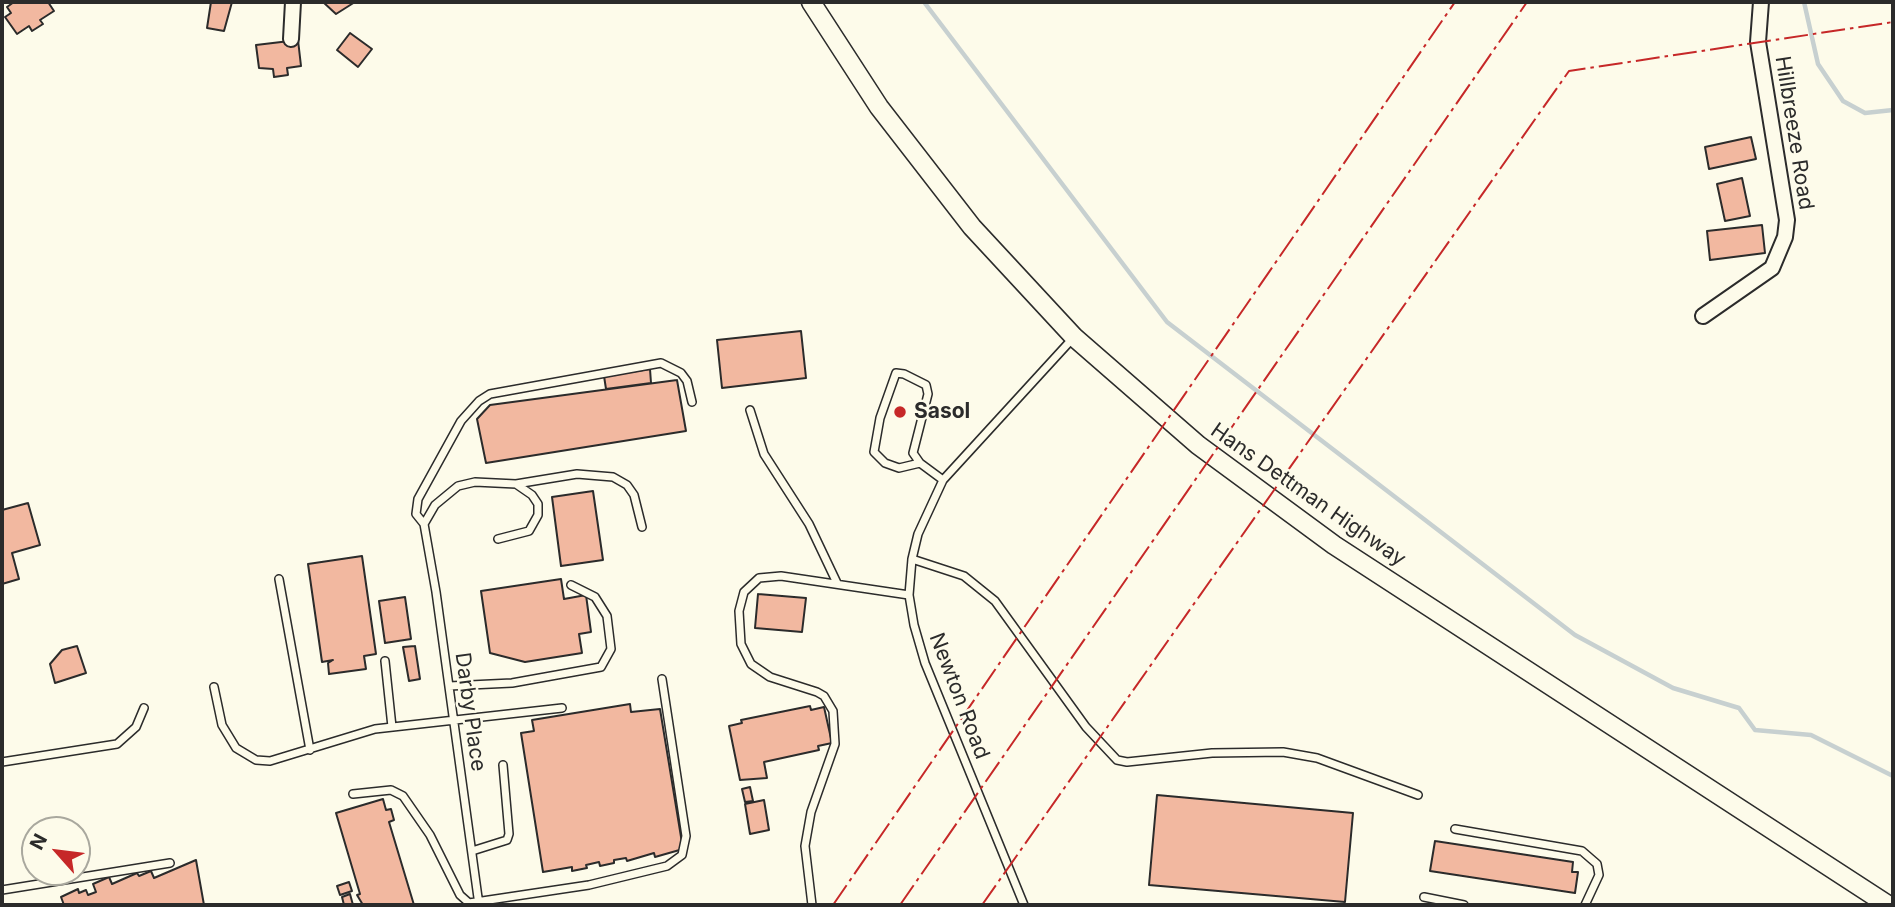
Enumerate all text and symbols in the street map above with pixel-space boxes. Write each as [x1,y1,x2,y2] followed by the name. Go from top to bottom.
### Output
[1769,54,1819,212] street label: Hillbreeze Road
[914,399,970,425] place label: Sasol
[892,404,908,420] marker: Sasol
[1206,418,1410,572] street label: Hans Dettman Highway
[923,629,995,763] street label: Newton Road
[449,651,491,773] street label: Darby Place
[21,816,91,886] north arrow
[25,830,52,854] text: N

